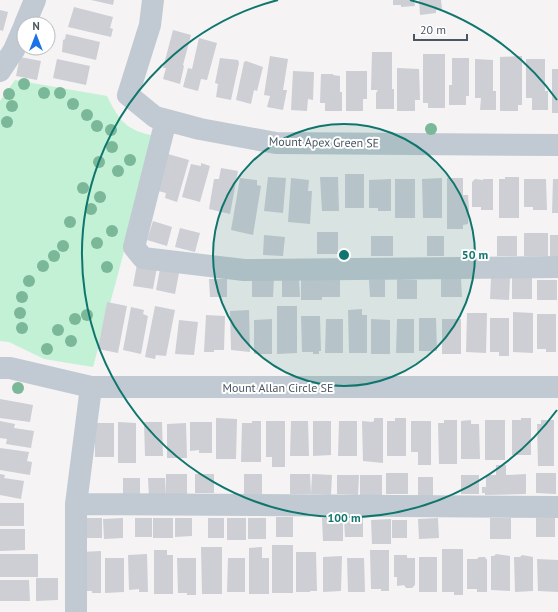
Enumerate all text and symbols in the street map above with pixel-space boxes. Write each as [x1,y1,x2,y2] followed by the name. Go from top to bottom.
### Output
[16,16,56,56] north arrow
[414,16,467,42] scale bar
[32,19,40,33] text: N
[420,22,446,37] text: 20 m
[269,134,379,150] street label: Mount Apex Green SE
[462,247,488,262] text: 50 m
[337,248,351,262] centre of rings
[223,380,333,395] street label: Mount Allan Circle SE
[327,510,361,525] text: 100 m

